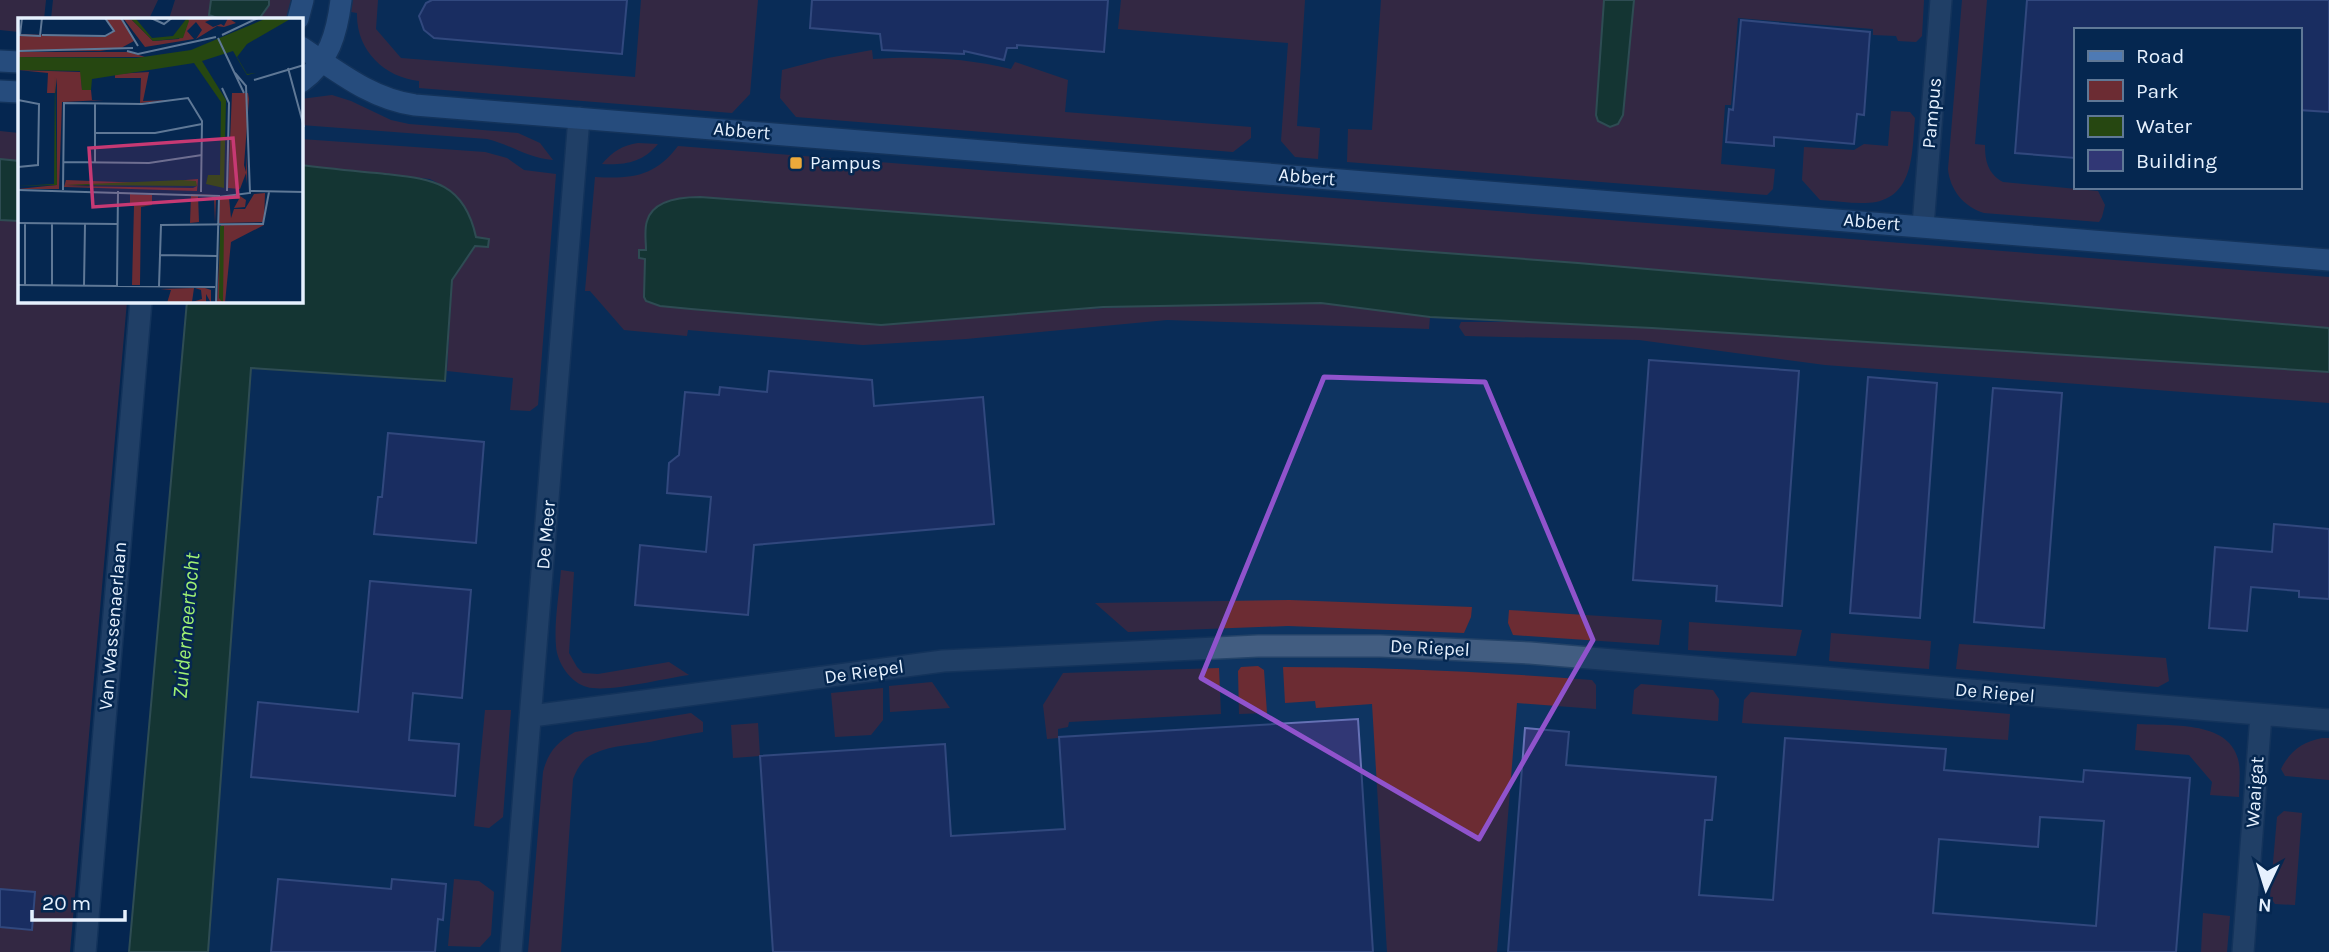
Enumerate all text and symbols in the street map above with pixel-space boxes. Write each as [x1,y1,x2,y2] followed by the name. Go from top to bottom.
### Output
[18,18,303,303] inset map
[2074,28,2301,189] legend
[2136,44,2184,68] text: Road
[1918,76,1946,150] street label: Pampus
[2136,79,2179,103] text: Park
[2136,114,2192,138] text: Water
[713,118,771,144] street label: Abbert
[2136,149,2217,173] text: Building
[810,152,881,174] place label: Pampus
[788,155,804,171] marker: Pampus
[1278,164,1336,190] street label: Abbert
[1843,209,1901,235] street label: Abbert
[532,499,560,570] street label: De Meer
[95,541,131,711] street label: Van Wassenaerlaan
[168,551,204,700] water label: Zuidermeertocht
[1389,635,1471,661] street label: De Riepel
[823,656,905,688] street label: De Riepel
[1954,679,2036,707] street label: De Riepel
[2242,756,2268,828] street label: Waaigat
[2231,854,2301,924] north arrow
[32,878,124,922] scale bar
[42,891,91,915] text: 20 m
[2257,894,2272,916] text: N

